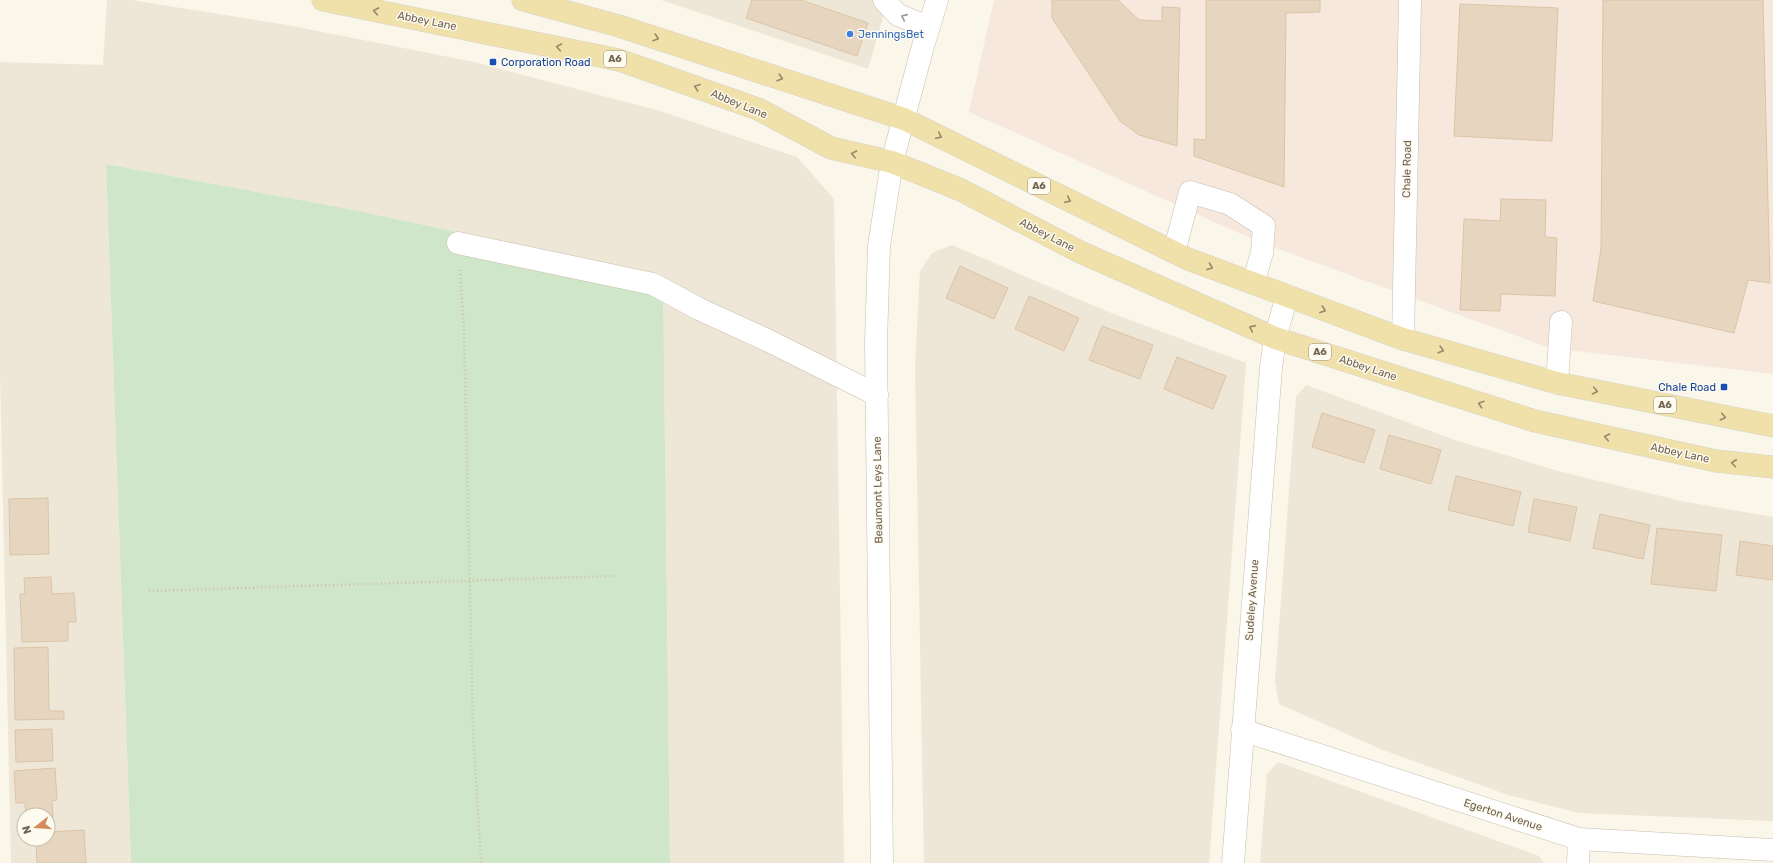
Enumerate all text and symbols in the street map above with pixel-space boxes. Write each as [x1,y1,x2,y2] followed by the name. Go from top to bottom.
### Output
[373,7,379,15] one-way arrow
[396,9,458,33] street label: Abbey Lane
[901,14,908,22] one-way arrow
[858,28,924,41] place label: JenningsBet
[845,29,855,39] marker: JenningsBet
[653,33,660,42] one-way arrow
[555,44,562,52] one-way arrow
[604,51,626,67] road number: A6
[501,56,591,69] place label: Corporation Road
[488,57,498,67] marker: Corporation Road
[776,74,783,82] one-way arrow
[693,84,700,92] one-way arrow
[709,87,769,121] street label: Abbey Lane
[935,131,942,139] one-way arrow
[1400,140,1414,198] street label: Chale Road
[851,150,858,158] one-way arrow
[1028,178,1050,194] road number: A6
[1064,195,1071,203] one-way arrow
[1017,216,1077,254] street label: Abbey Lane
[1207,263,1214,271] one-way arrow
[1320,305,1327,313] one-way arrow
[1248,325,1256,333] one-way arrow
[1309,344,1331,360] road number: A6
[1437,345,1444,354] one-way arrow
[1337,353,1399,383] street label: Abbey Lane
[1658,381,1716,394] place label: Chale Road
[1719,382,1729,392] marker: Chale Road
[1592,386,1598,394] one-way arrow
[1654,397,1676,413] road number: A6
[1478,400,1485,409] one-way arrow
[1719,413,1726,421] one-way arrow
[1604,433,1610,442] one-way arrow
[871,436,885,544] street label: Beaumont Leys Lane
[1649,440,1711,466] street label: Abbey Lane
[1731,459,1737,468] one-way arrow
[1243,559,1261,641] street label: Sudeley Avenue
[1462,796,1544,834] street label: Egerton Avenue
[16,807,56,847] north arrow
[20,824,34,835] text: N

